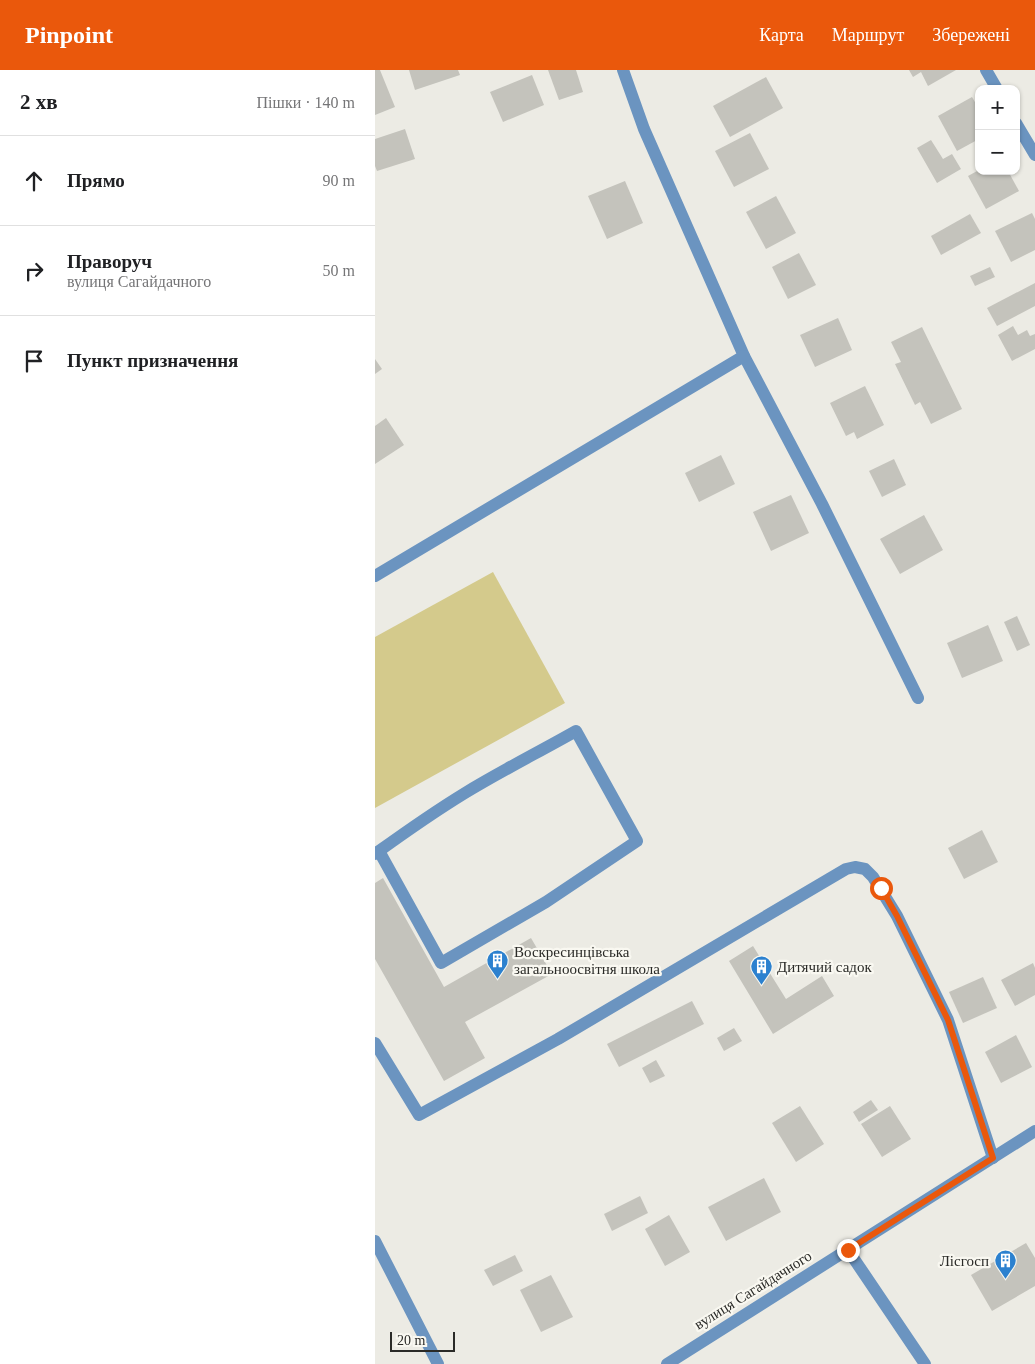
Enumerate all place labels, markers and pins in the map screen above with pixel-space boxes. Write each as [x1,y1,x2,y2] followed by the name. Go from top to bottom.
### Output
[514,944,660,977] place label: Воскресинцівська загальноосвітня школа
[486,949,510,980] building icon: Воскресинцівська загальноосвітня школа
[749,955,773,986] building icon: Дитячий садок
[777,959,872,975] place label: Дитячий садок
[993,1249,1017,1280] building icon: Лісгосп
[940,1253,989,1269] place label: Лісгосп

